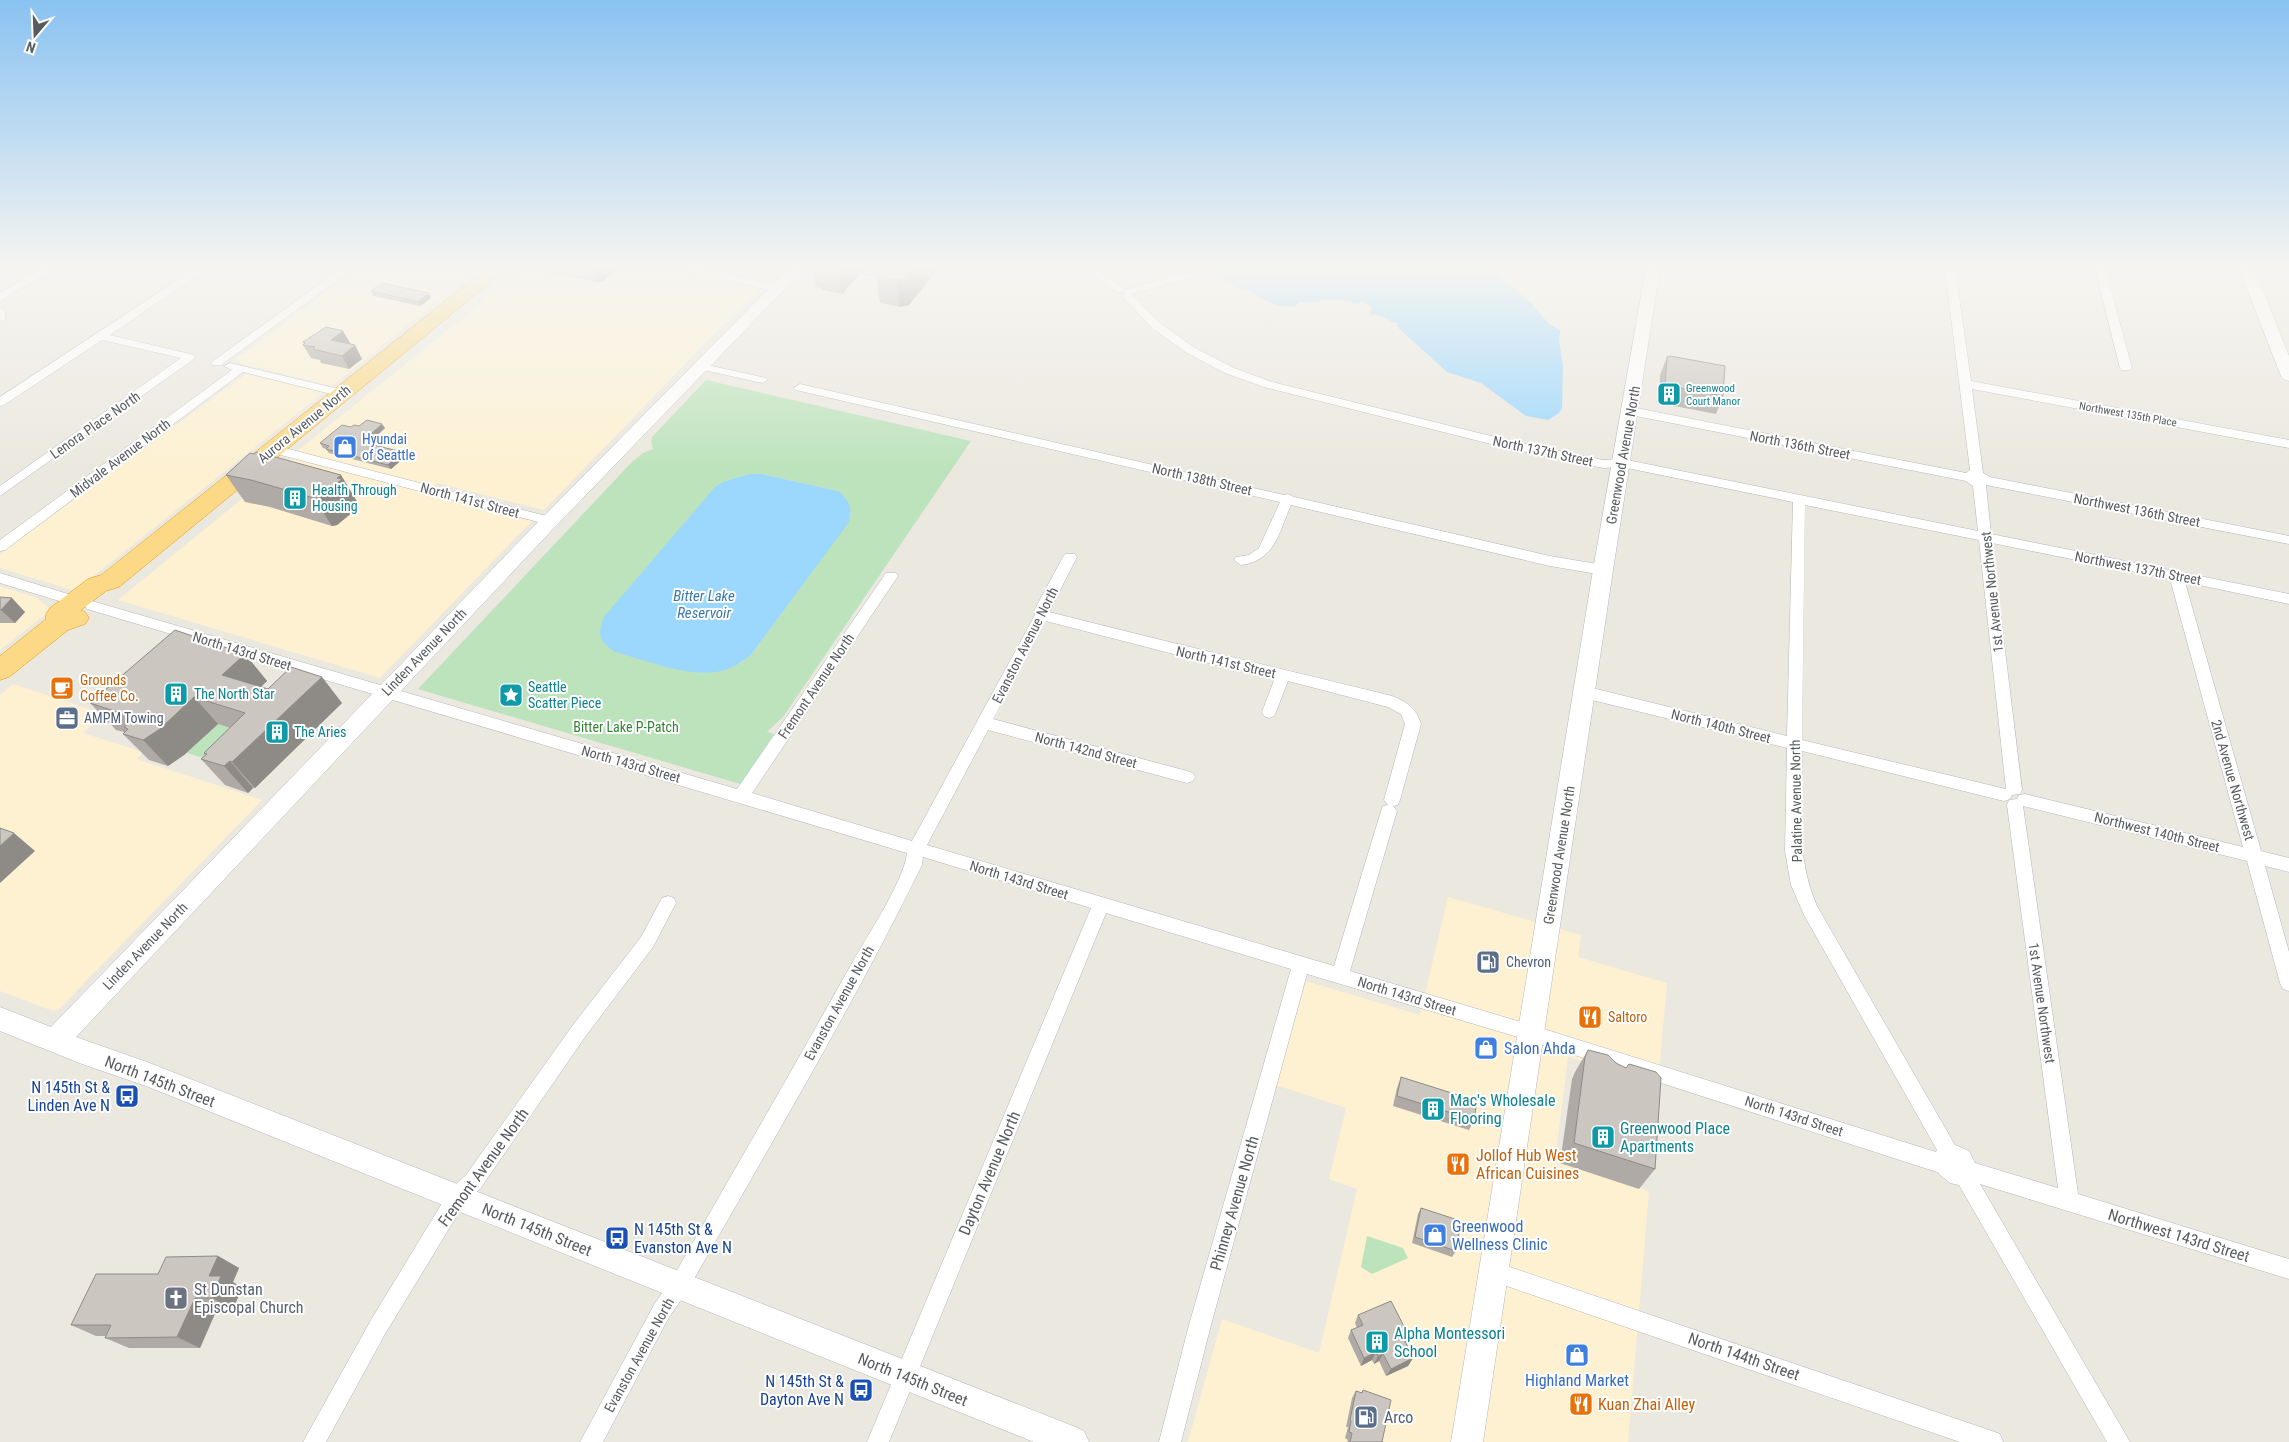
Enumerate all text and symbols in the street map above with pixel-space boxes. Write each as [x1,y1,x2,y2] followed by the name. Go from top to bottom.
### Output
[10,10,60,60] north arrow
[24,38,37,56] text: N
[1656,381,1682,407] building icon: Greenwood Court Manor
[254,382,354,466] street label: Aurora Avenue North
[1686,382,1741,408] place label: Greenwood Court Manor
[1603,384,1643,526] street label: Greenwood Avenue North
[47,388,143,462] street label: Lenora Place North
[2078,399,2178,430] street label: Northwest 135th Place
[67,415,173,501] street label: Midvale Avenue North
[1748,427,1852,463] street label: North 136th Street
[362,431,416,463] place label: Hyundai of Seattle
[1491,433,1595,469] street label: North 137th Street
[332,434,358,460] shop icon: Hyundai of Seattle
[1150,460,1254,498] street label: North 138th Street
[419,479,521,521] street label: North 141st Street
[312,482,397,514] place label: Health Through Housing
[282,485,308,511] building icon: Health Through Housing
[2073,490,2201,530] street label: Northwest 136th Street
[1978,531,2006,653] street label: 1st Avenue Northwest
[2074,548,2202,588] street label: Northwest 137th Street
[989,584,1061,706] street label: Evanston Avenue North
[673,587,735,622] water label: Bitter Lake Reservoir
[378,605,470,699] street label: Linden Avenue North
[191,628,293,674] street label: North 143rd Street
[775,630,857,742] street label: Fremont Avenue North
[1175,643,1277,681] street label: North 141st Street
[80,672,139,704] place label: Grounds Coffee Co.
[49,675,75,701] cafe icon: Grounds Coffee Co.
[528,679,602,711] place label: Seattle Scatter Piece
[163,681,189,707] building icon: The North Star
[498,682,524,708] place icon: Seattle Scatter Piece
[194,686,275,702] place label: The North Star
[54,705,80,731] office icon: AMPM Towing
[1670,706,1772,746] street label: North 140th Street
[84,710,164,726] place label: AMPM Towing
[2208,718,2258,842] street label: 2nd Avenue Northwest
[264,719,290,745] building icon: The Aries
[573,719,679,735] park label: Bitter Lake P-Patch
[294,724,346,740] place label: The Aries
[1033,729,1139,771] street label: North 142nd Street
[1787,739,1805,863] street label: Palatine Avenue North
[580,742,682,786] street label: North 143rd Street
[1540,784,1578,926] street label: Greenwood Avenue North
[2093,809,2221,855] street label: Northwest 140th Street
[968,857,1070,903] street label: North 143rd Street
[99,899,191,993] street label: Linden Avenue North
[2026,942,2058,1064] street label: 1st Avenue Northwest
[801,943,877,1063] street label: Evanston Avenue North
[1475,949,1501,975] fuel station icon: Chevron
[1506,954,1551,970] place label: Chevron
[1356,973,1458,1019] street label: North 143rd Street
[1577,1004,1603,1030] restaurant icon: Saltoro
[1608,1009,1647,1025] place label: Saltoro
[1473,1035,1499,1061] shop icon: Salon Ahda
[1504,1039,1576,1058] place label: Salon Ahda
[102,1052,218,1111] street label: North 145th Street
[27,1078,110,1115] place label: N 145th St & Linden Ave N
[114,1083,140,1109] bus stop icon: N 145th St & Linden Ave N
[1450,1091,1555,1128] place label: Mac's Wholesale Flooring
[1743,1093,1845,1139] street label: North 143rd Street
[1420,1096,1446,1122] building icon: Mac's Wholesale Flooring
[434,1105,533,1230] street label: Fremont Avenue North
[955,1108,1024,1238] street label: Dayton Avenue North
[1620,1119,1730,1156] place label: Greenwood Place Apartments
[1590,1124,1616,1150] building icon: Greenwood Place Apartments
[1206,1134,1263,1273] street label: Phinney Avenue North
[1476,1146,1579,1183] place label: Jollof Hub West African Cuisines
[1445,1151,1471,1177] restaurant icon: Jollof Hub West African Cuisines
[479,1199,595,1260] street label: North 145th Street
[2106,1205,2252,1266] street label: Northwest 143rd Street
[1452,1217,1548,1254] place label: Greenwood Wellness Clinic
[634,1220,732,1257] place label: N 145th St & Evanston Ave N
[1422,1222,1448,1248] shop icon: Greenwood Wellness Clinic
[604,1225,630,1251] bus stop icon: N 145th St & Evanston Ave N
[194,1280,304,1317] place label: St Dunstan Episcopal Church
[163,1285,189,1311] church icon: St Dunstan Episcopal Church
[601,1295,677,1415] street label: Evanston Avenue North
[1394,1324,1505,1361] place label: Alpha Montessori School
[1686,1328,1802,1385] street label: North 144th Street
[1364,1329,1390,1355] building icon: Alpha Montessori School
[1564,1342,1590,1368] shop icon: Highland Market
[855,1349,971,1410] street label: North 145th Street
[1525,1371,1629,1390] place label: Highland Market
[760,1372,844,1409] place label: N 145th St & Dayton Ave N
[848,1377,874,1403] bus stop icon: N 145th St & Dayton Ave N
[1568,1391,1594,1417] restaurant icon: Kuan Zhai Alley
[1598,1395,1695,1414] place label: Kuan Zhai Alley
[1353,1404,1379,1430] fuel station icon: Arco
[1384,1408,1413,1427] place label: Arco

